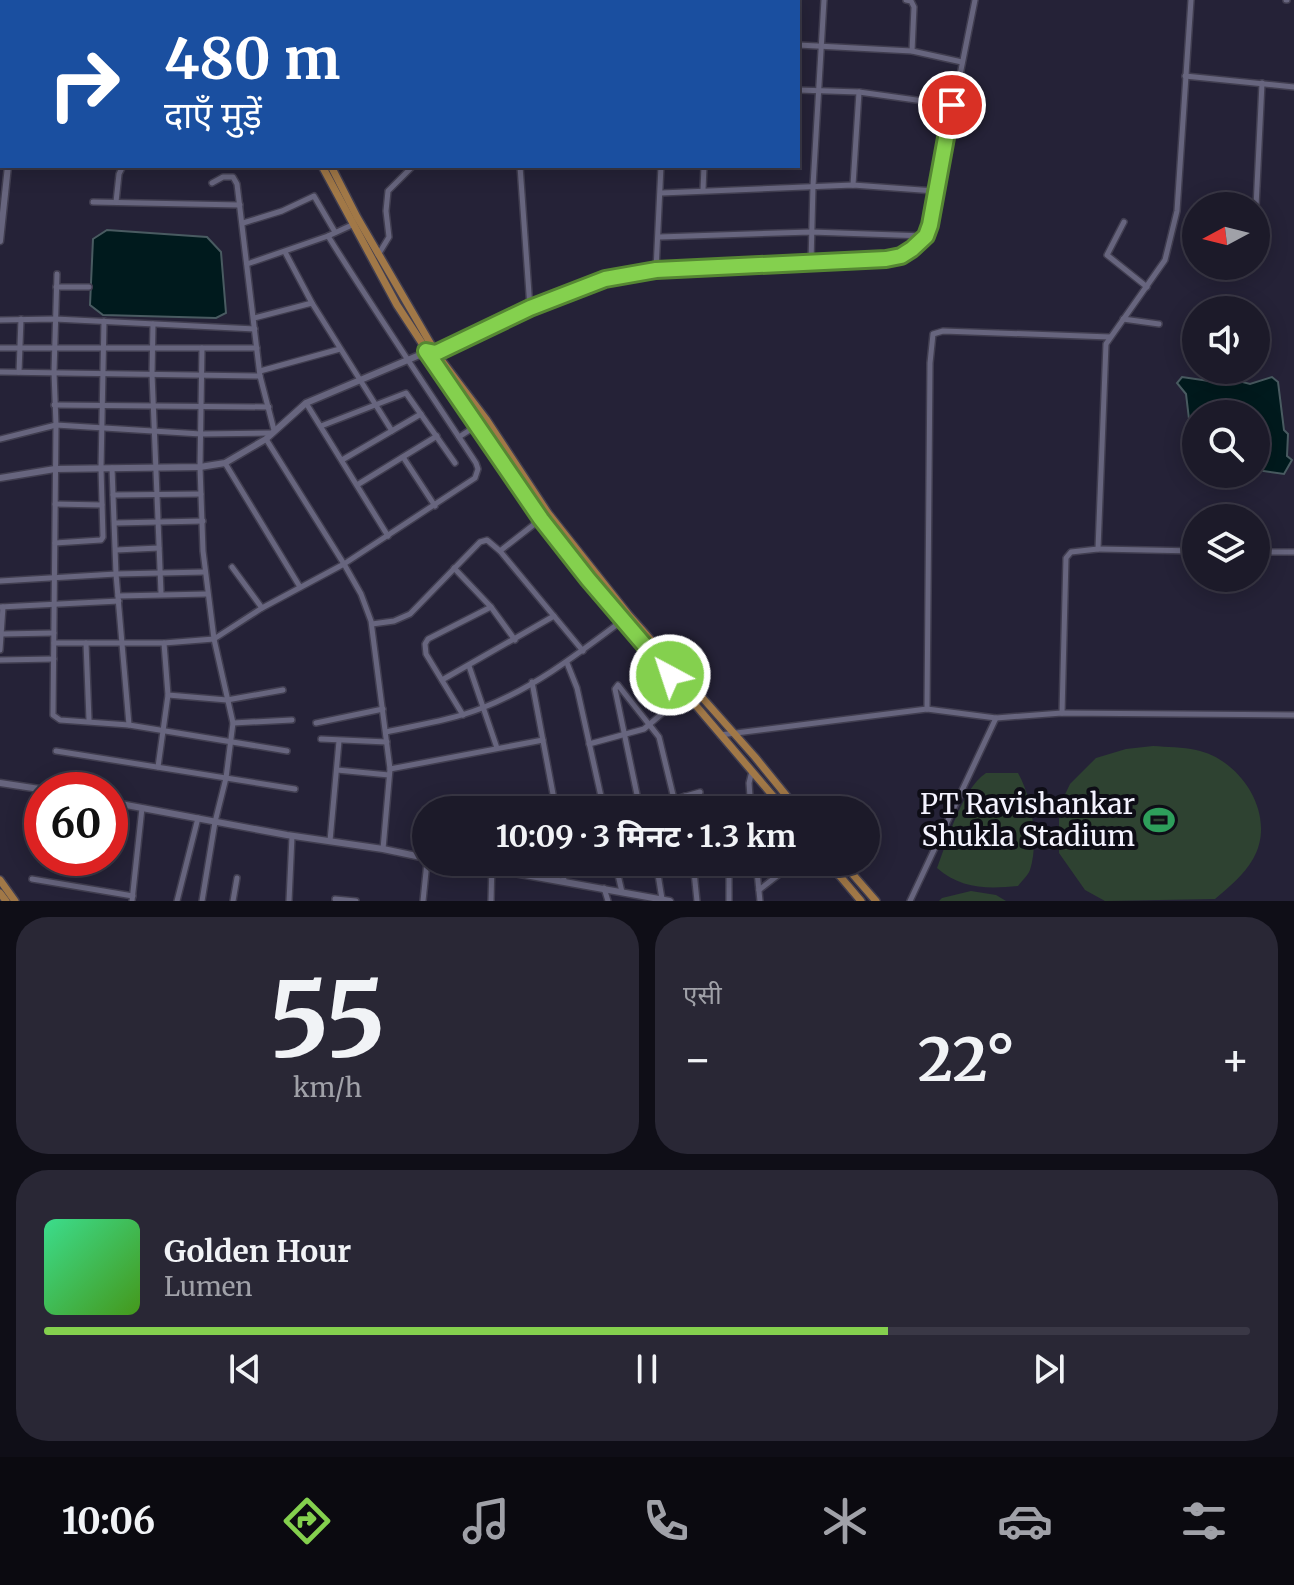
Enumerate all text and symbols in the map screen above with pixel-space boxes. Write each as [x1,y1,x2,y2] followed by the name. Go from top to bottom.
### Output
[164,24,340,94] text: 480 m
[32,32,136,136] icon: right
[918,71,986,139] pin
[930,83,974,127] icon: arrive
[164,93,262,138] text: दाएँ मुड़ें
[1182,192,1270,280] north arrow
[1182,192,1270,592] map controls
[1182,296,1270,384] button: sound
[1182,400,1270,488] button: search
[1182,504,1270,592] button: layers
[628,633,712,717] position arrow
[24,772,128,876] speed limit sign: 60
[920,786,1135,854] place label: PT Ravishankar Shukla Stadium
[1142,803,1176,837] sports icon: PT Ravishankar Shukla Stadium
[496,817,796,855] text: 10:09 · 3 मिनट · 1.3 km
[269,954,386,1084] text: 55
[683,978,722,1011] text: एसी
[918,1022,1015,1097] text: 22°
[683,1032,712,1087] text: −
[1221,1032,1250,1087] text: +
[293,1071,362,1104] text: km/h
[164,1232,351,1270] text: Golden Hour
[164,1270,253,1303] text: Lumen
[223,1347,267,1391] icon: previous
[625,1347,669,1391] icon: pause
[1027,1347,1071,1391] icon: next
[279,1493,335,1549] icon: directions
[458,1493,514,1549] icon: music
[638,1493,694,1549] icon: phone
[817,1493,873,1549] icon: climate
[997,1493,1053,1549] icon: car
[1176,1493,1232,1549] icon: filters
[62,1499,155,1544] text: 10:06

